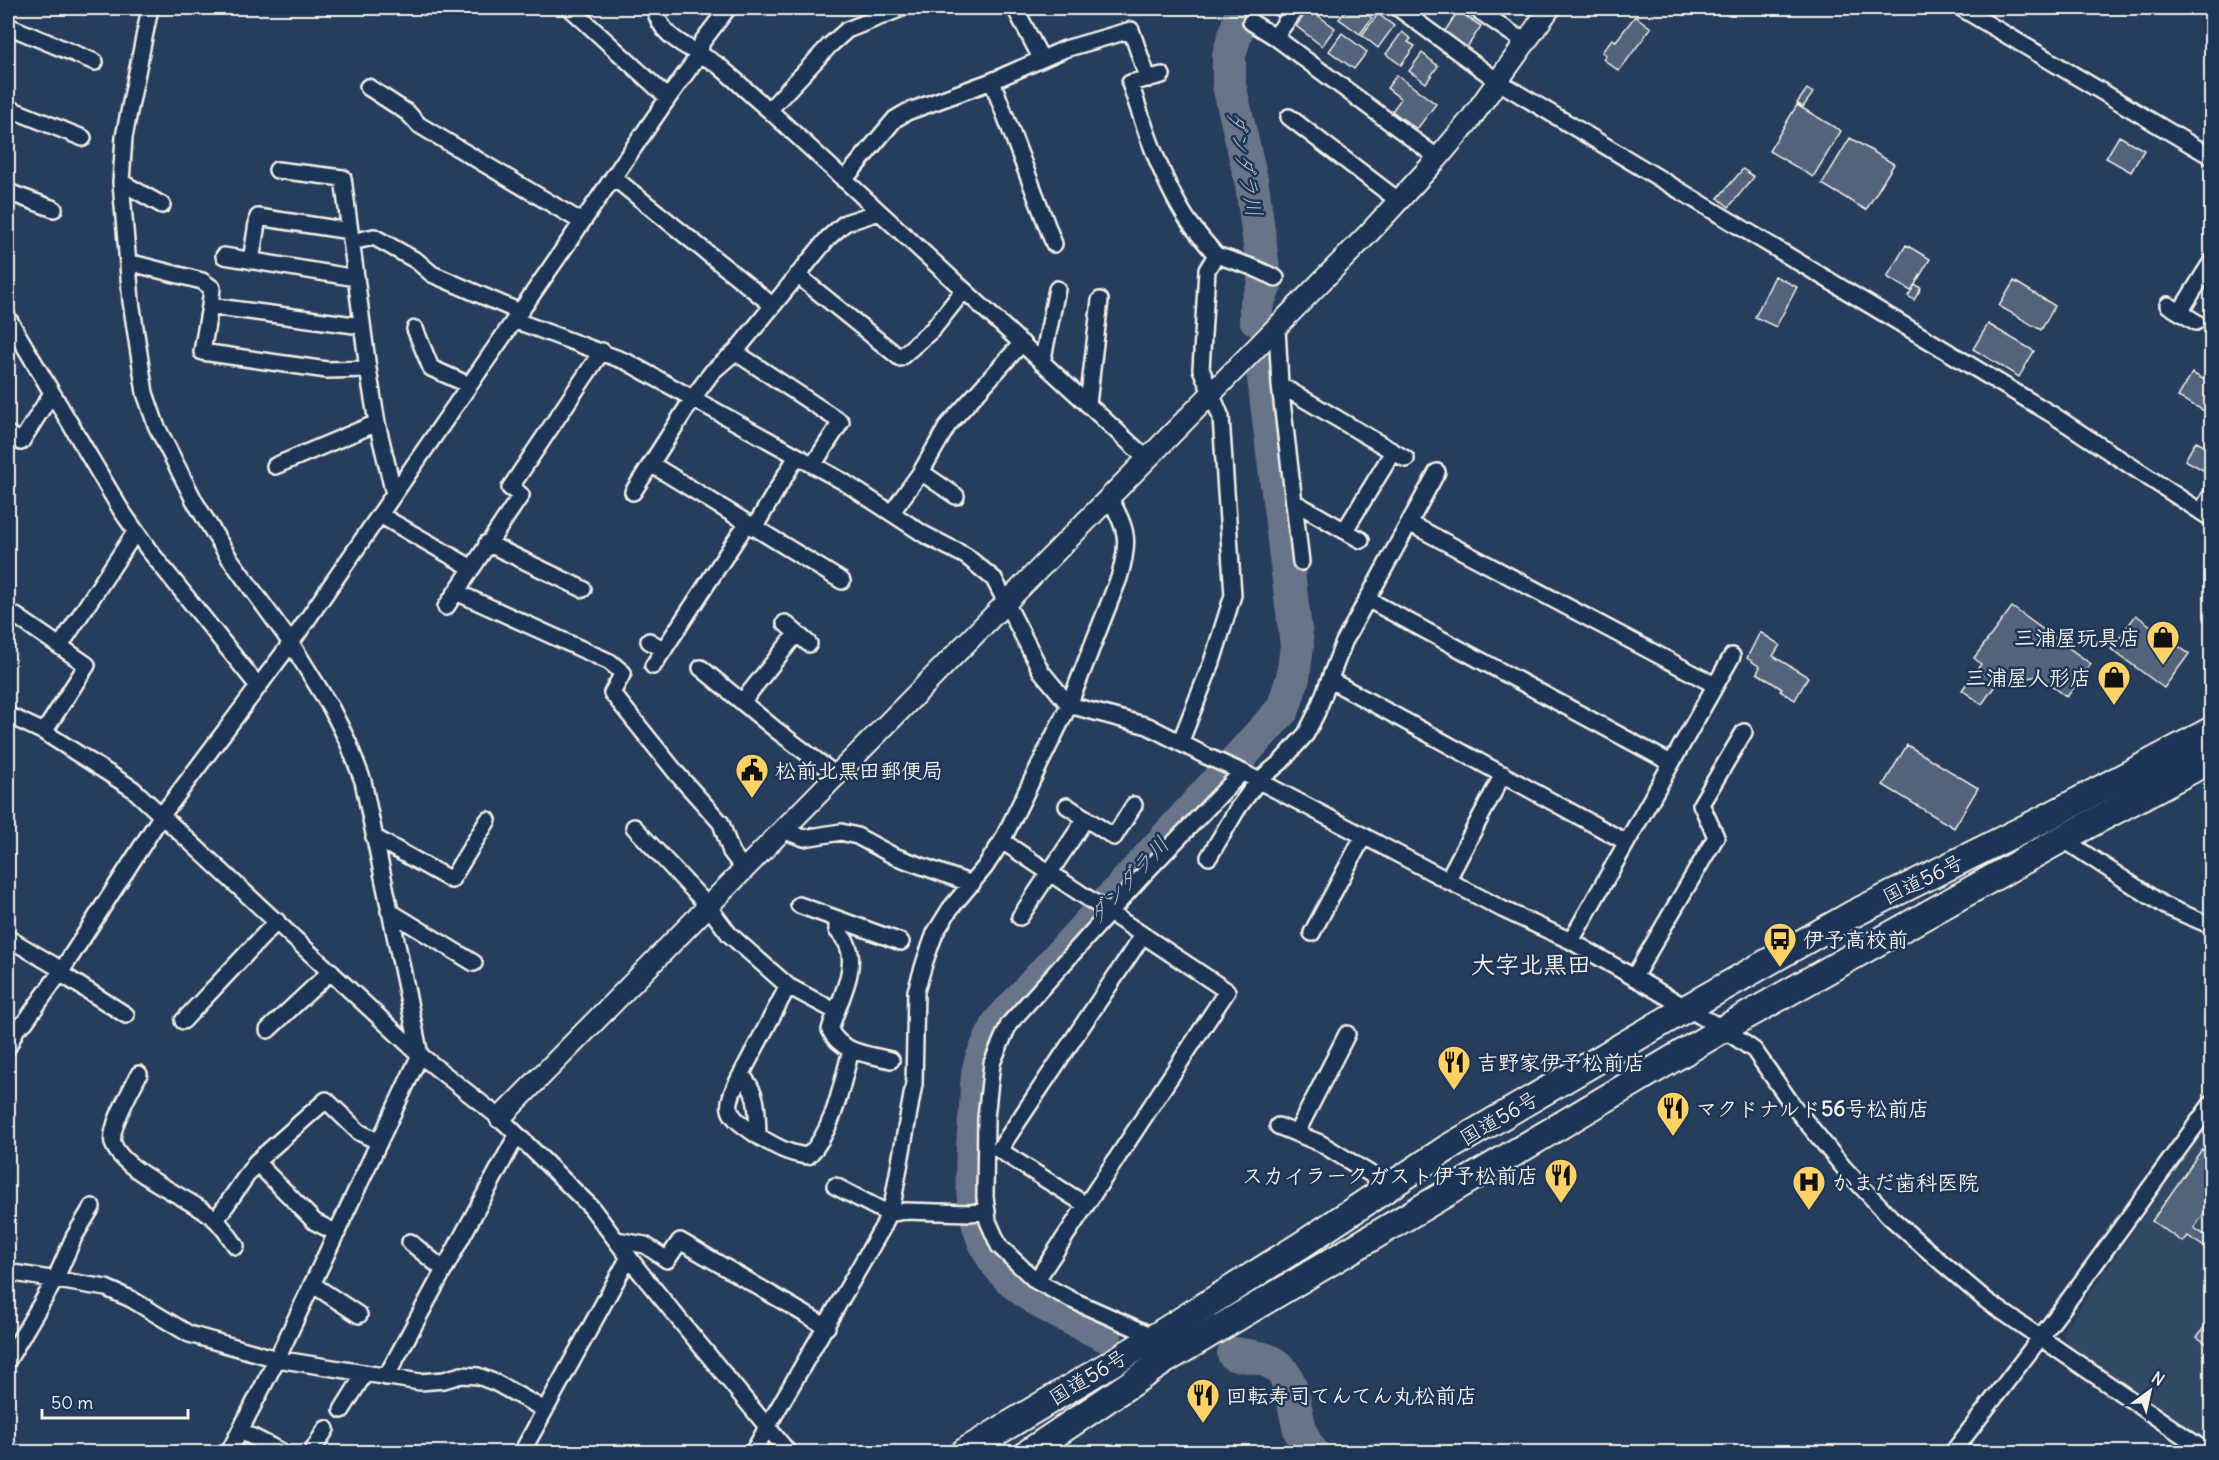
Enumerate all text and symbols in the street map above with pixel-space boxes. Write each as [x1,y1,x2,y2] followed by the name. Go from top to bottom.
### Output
[1221,107,1269,219] water label: ダンダラ川
[2145,619,2181,666] shop icon: 三浦屋玩具店
[2014,624,2140,651] place label: 三浦屋玩具店
[2096,659,2132,706] shop icon: 三浦屋人形店
[1965,664,2091,691] place label: 三浦屋人形店
[734,752,770,799] public building icon: 松前北黒田郵便局
[775,757,943,784] place label: 松前北黒田郵便局
[1081,830,1175,930] water label: ダンダラ川
[1878,848,1968,910] street label: 国道56号
[1762,921,1798,968] bus stop icon: 伊予高校前
[1803,926,1908,953] place label: 伊予高校前
[1471,949,1591,979] district label: 大字北黒田
[1436,1044,1472,1091] restaurant icon: 吉野家伊予松前店
[1477,1049,1645,1076] place label: 吉野家伊予松前店
[1454,1085,1544,1151] street label: 国道56号
[1655,1090,1691,1137] restaurant icon: マクドナルド56号松前店
[1696,1095,1929,1122] place label: マクドナルド56号松前店
[1543,1157,1579,1204] restaurant icon: スカイラークガスト伊予松前店
[1242,1162,1538,1189] place label: スカイラークガスト伊予松前店
[1791,1164,1827,1211] hospital icon: かまだ歯科医院
[1832,1169,1979,1196] place label: かまだ歯科医院
[1044,1343,1132,1411] street label: 国道56号
[2120,1361,2180,1421] north arrow
[2148,1367,2168,1390] text: N
[1185,1377,1221,1424] restaurant icon: 回転寿司てんてん丸松前店
[42,1382,188,1420] scale bar
[1226,1382,1477,1409] place label: 回転寿司てんてん丸松前店
[51,1391,93,1414] text: 50 m

